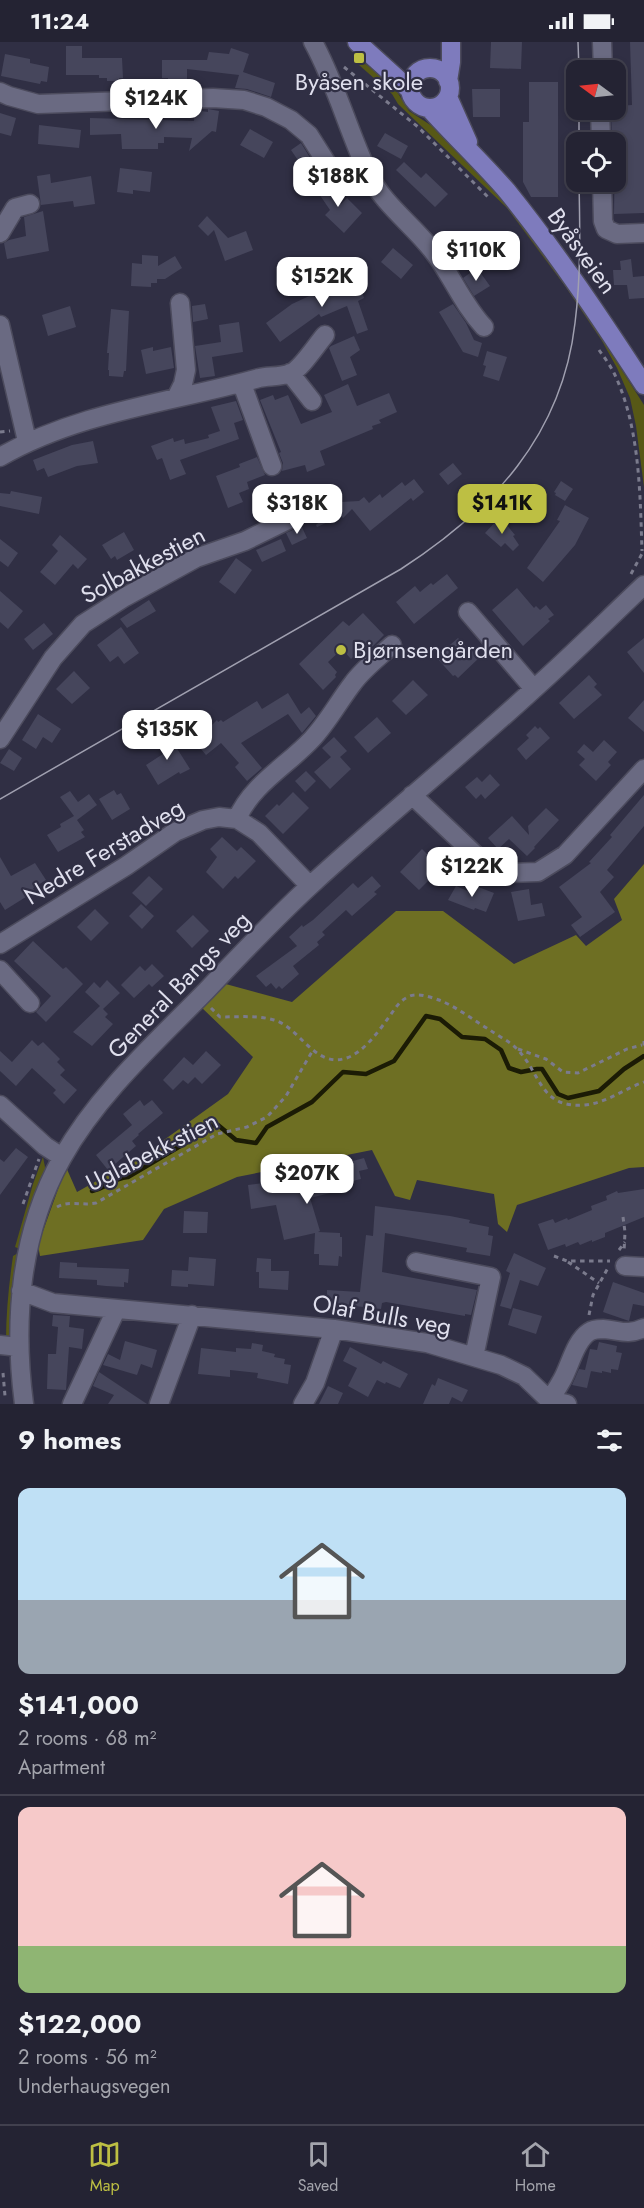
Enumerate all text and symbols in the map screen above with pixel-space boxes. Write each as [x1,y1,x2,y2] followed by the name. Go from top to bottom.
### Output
[30,5,89,37] text: 11:24
[352,51,366,65] marker: Byåsen skole
[566,60,626,120] north arrow
[566,60,626,192] map controls
[295,64,423,99] place label: Byåsen skole
[114,79,198,130] pin: $124K
[124,84,188,113] text: $124K
[566,132,626,192] button: locate
[296,157,380,208] pin: $188K
[307,162,369,191] text: $188K
[539,200,626,301] street label: Byåsveien
[434,231,518,282] pin: $110K
[446,236,506,265] text: $110K
[280,257,364,308] pin: $152K
[291,262,353,291] text: $152K
[255,484,339,535] pin: $318K
[460,484,544,535] pin: $141K
[266,489,328,518] text: $318K
[472,489,532,518] text: $141K
[74,517,211,612] street label: Solbakkestien
[353,632,513,667] place label: Bjørnsengården
[334,643,348,657] marker: Bjørnsengården
[125,710,209,761] pin: $135K
[136,715,198,744] text: $135K
[17,790,190,913] street label: Nedre Ferstadveg
[430,847,514,898] pin: $122K
[441,852,503,881] text: $122K
[99,903,258,1066] street label: General Bangs veg
[79,1103,224,1200] street label: Uglabekk-stien
[265,1154,349,1205] pin: $207K
[275,1159,339,1188] text: $207K
[310,1285,454,1344] street label: Olaf Bulls veg
[18,1421,121,1459] text: 9 homes
[593,1424,626,1457] icon: filters
[268,1527,376,1635] icon: home
[18,1686,139,1724] text: $141,000
[18,1724,156,1753] text: 2 rooms · 68 m²
[18,1753,105,1782] text: Apartment
[268,1846,376,1954] icon: home
[18,2005,142,2043] text: $122,000
[18,2043,157,2072] text: 2 rooms · 56 m²
[18,2072,171,2101] text: Underhaugsvegen
[88,2138,121,2197] tab: Map
[298,2138,338,2197] tab: Saved
[515,2138,556,2197] tab: Home

